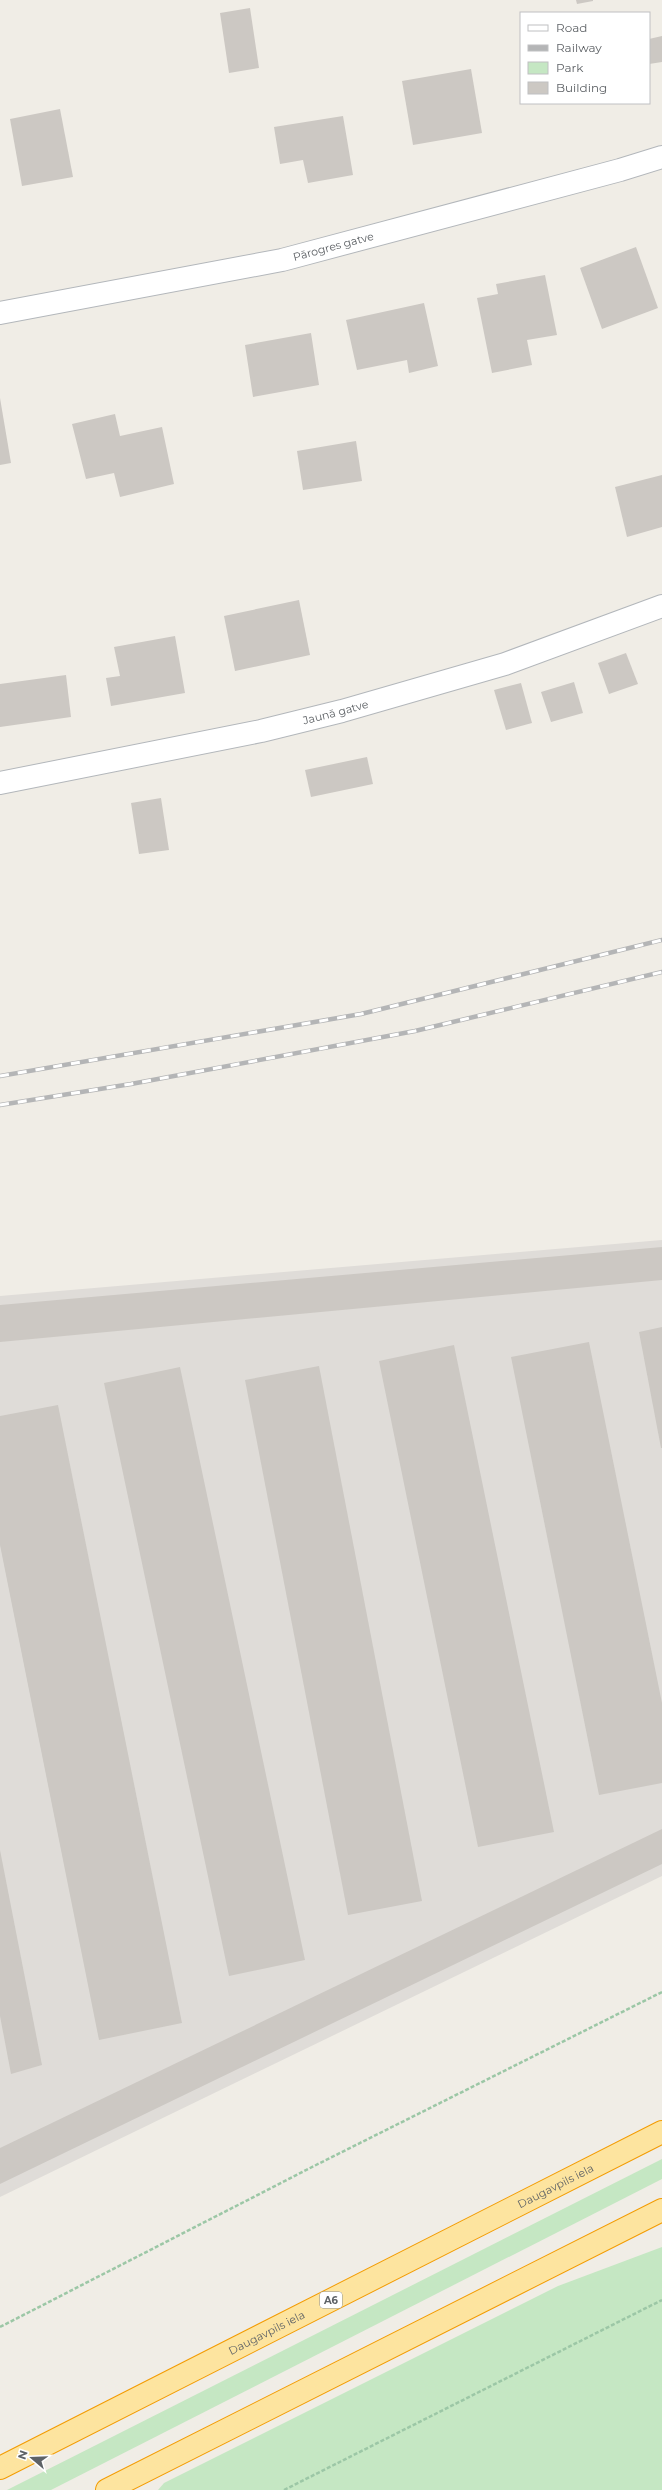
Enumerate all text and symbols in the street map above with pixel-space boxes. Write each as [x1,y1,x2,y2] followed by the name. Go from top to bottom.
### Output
[520,12,650,104] legend
[556,20,587,35] text: Road
[556,40,602,55] text: Railway
[556,60,584,75] text: Park
[556,80,607,95] text: Building
[291,229,376,264] street label: Pārogres gatve
[300,697,370,728] street label: Jaunā gatve
[515,2161,596,2211] street label: Daugavpils iela
[320,2292,342,2308] road number: A6
[226,2307,307,2358] street label: Daugavpils iela
[12,2438,52,2478] north arrow
[14,2448,31,2461] text: N

